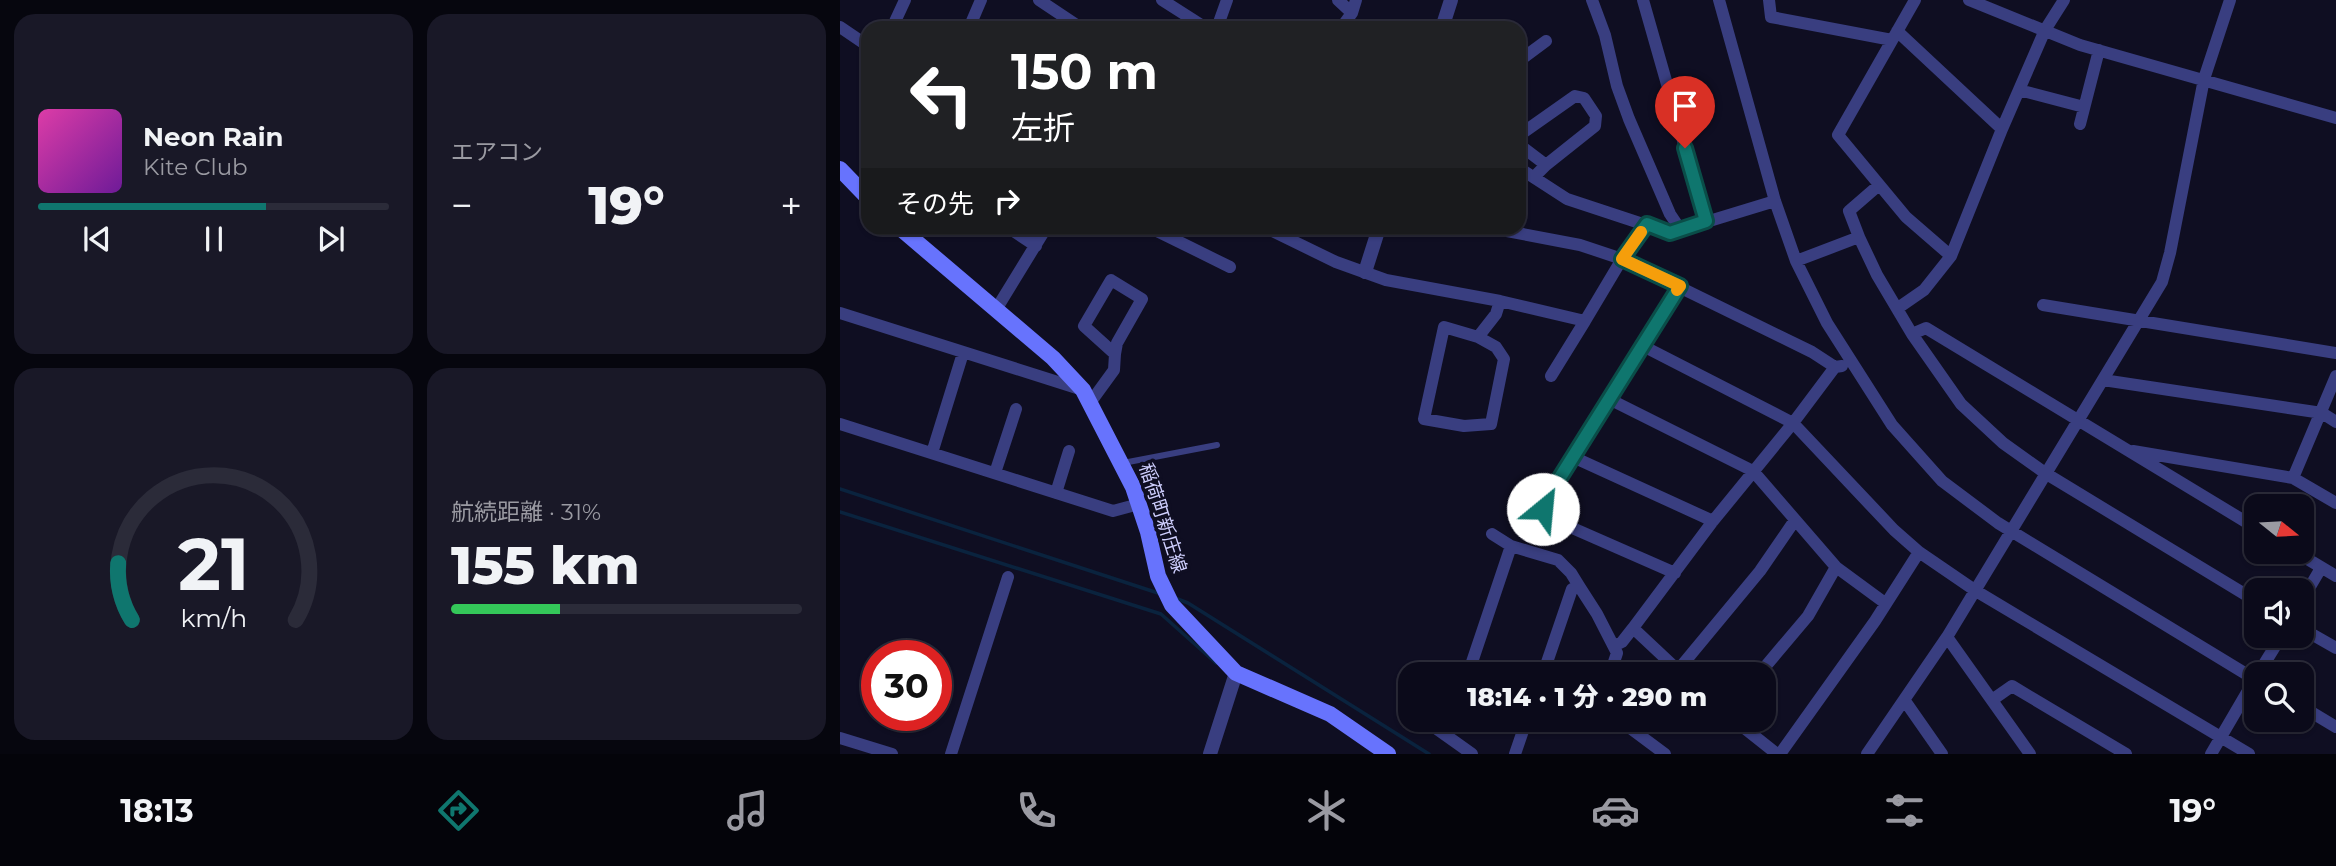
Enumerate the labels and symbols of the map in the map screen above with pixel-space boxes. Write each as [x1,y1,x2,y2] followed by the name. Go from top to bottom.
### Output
[1655,76,1715,148] pin
[1134,460,1192,576] street label: 稲荷町新庄線
[1506,472,1580,546] position arrow
[2244,494,2314,564] north arrow
[861,640,952,731] speed limit sign: 30

